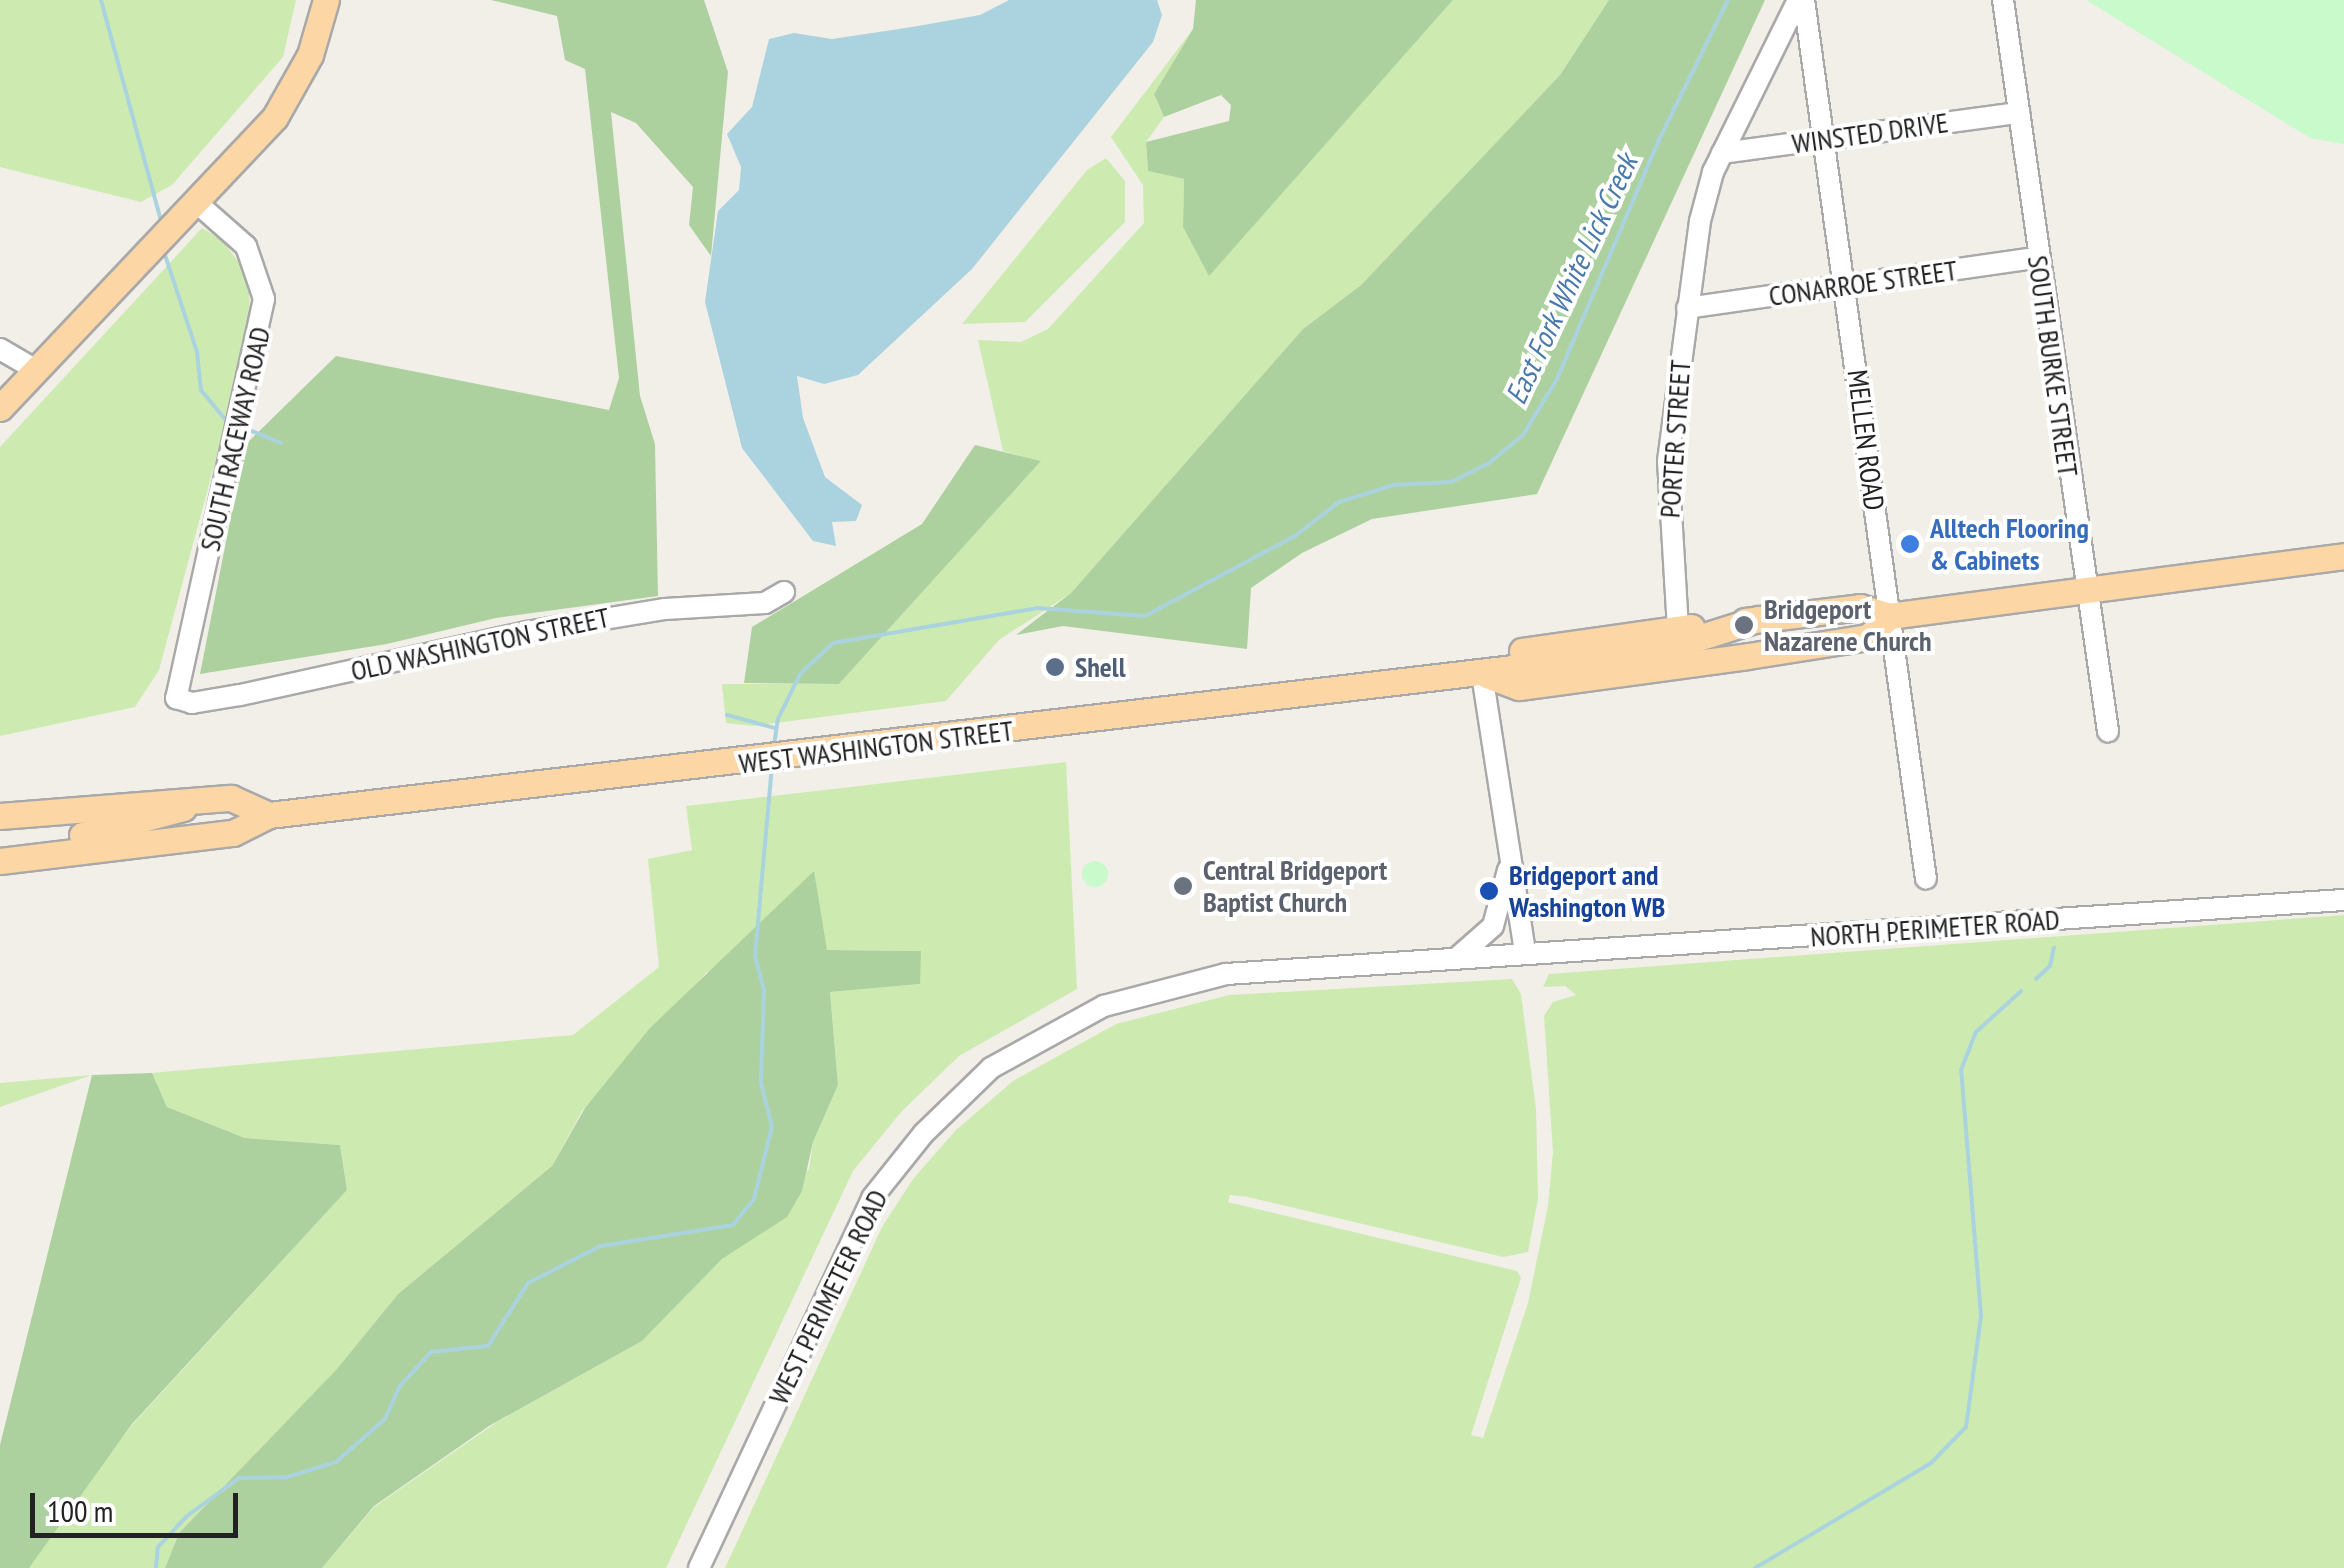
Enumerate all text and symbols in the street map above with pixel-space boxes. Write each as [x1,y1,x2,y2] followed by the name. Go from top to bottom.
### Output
[1790,105,1950,161] street label: WINSTED DRIVE
[1497,148,1645,410] water label: East Fork White Lick Creek
[1767,253,1959,313] street label: CONARROE STREET
[2021,253,2085,479] street label: SOUTH BURKE STREET
[193,323,277,555] street label: SOUTH RACEWAY ROAD
[1653,359,1697,519] street label: PORTER STREET
[1841,368,1891,512] street label: MELLEN ROAD
[1930,511,2089,577] place label: Alltech Flooring & Cabinets
[1899,533,1921,555] marker: Alltech Flooring & Cabinets
[1764,592,1932,658] place label: Bridgeport Nazarene Church
[348,600,612,688] street label: OLD WASHINGTON STREET
[1733,614,1755,636] marker: Bridgeport Nazarene Church
[1075,650,1125,684] place label: Shell
[1044,656,1066,678] marker: Shell
[736,713,1016,781] street label: WEST WASHINGTON STREET
[1203,853,1387,919] place label: Central Bridgeport Baptist Church
[1509,858,1666,924] place label: Bridgeport and Washington WB
[1172,875,1194,897] marker: Central Bridgeport Baptist Church
[1478,880,1500,902] marker: Bridgeport and Washington WB
[1809,903,2061,953] street label: NORTH PERIMETER ROAD
[761,1184,895,1410] street label: WEST PERIMETER ROAD
[35,1473,242,1535] scale bar
[47,1491,113,1530] text: 100 m

